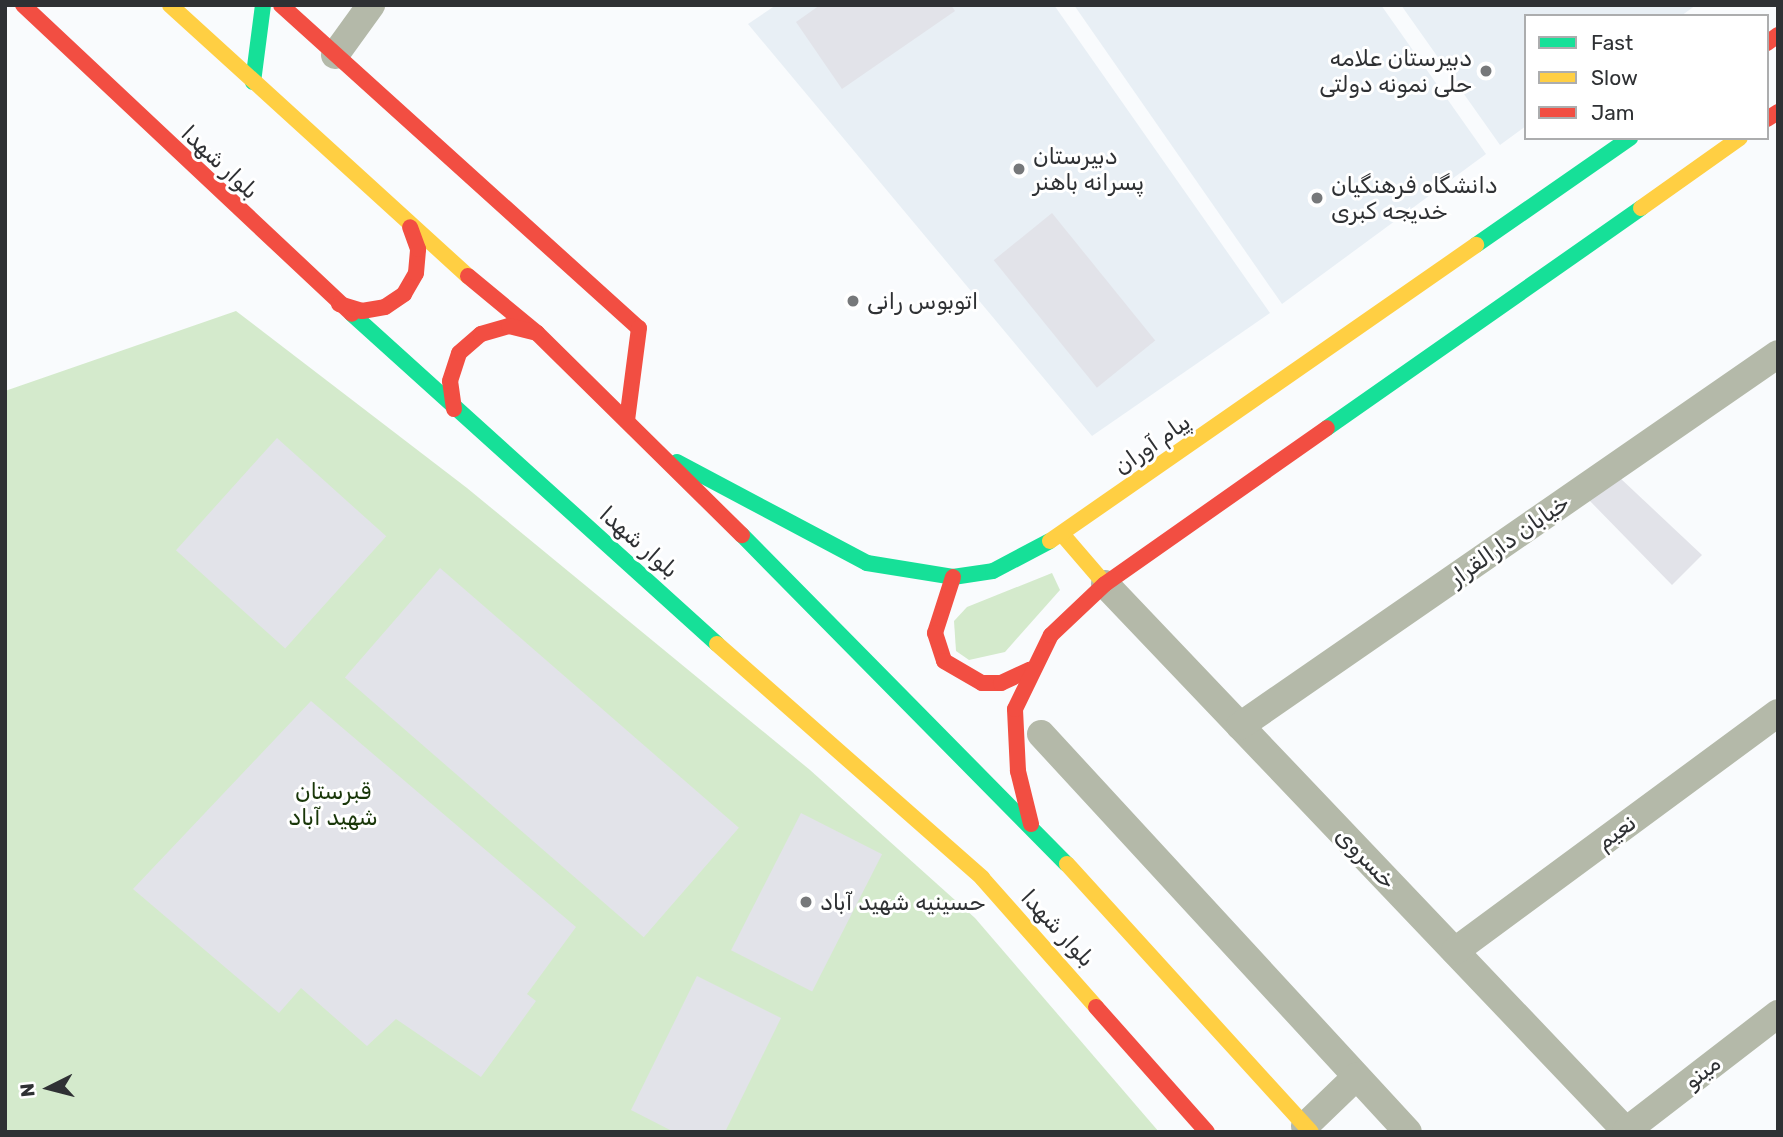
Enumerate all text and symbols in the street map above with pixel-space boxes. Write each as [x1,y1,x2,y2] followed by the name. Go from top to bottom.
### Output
[1524,14,1769,140] legend
[1591,30,1633,55] text: Fast
[1319,44,1472,98] place label: دبیرستان علامه حلی نمونه دولتی
[1478,63,1494,79] marker: دبیرستان علامه حلی نمونه دولتی
[1591,65,1638,90] text: Slow
[1591,100,1635,125] text: Jam
[176,119,264,205] street label: بلوار شهدا
[1033,142,1144,196] place label: دبیرستان پسرانه باهنر
[1011,161,1027,177] marker: دبیرستان پسرانه باهنر
[1331,171,1498,225] place label: دانشگاه فرهنگیان خدیجه کبری
[1309,190,1325,206] marker: دانشگاه فرهنگیان خدیجه کبری
[867,287,979,315] place label: اتوبوس رانی
[845,293,861,309] marker: اتوبوس رانی
[1108,408,1196,480] street label: پیام آوران
[1444,488,1574,592] street label: خیابان دارالقرار
[594,500,684,584] street label: بلوار شهدا
[288,777,378,831] park label: قبرستان شهید آباد
[1591,808,1641,856] street label: نعیم
[1330,821,1402,895] street label: خسروی
[1015,884,1101,972] street label: بلوار شهدا
[820,888,986,916] place label: حسینیه شهید آباد
[798,894,814,910] marker: حسینیه شهید آباد
[1678,1049,1726,1095] street label: مینو
[14,1053,84,1123] north arrow
[15,1082,40,1098] text: N

